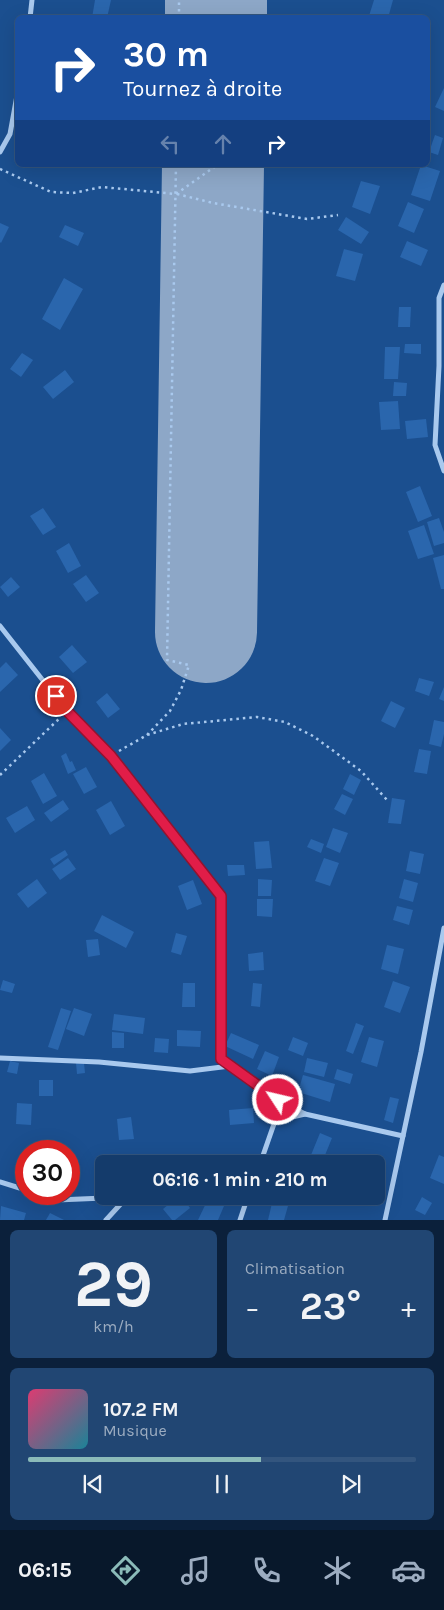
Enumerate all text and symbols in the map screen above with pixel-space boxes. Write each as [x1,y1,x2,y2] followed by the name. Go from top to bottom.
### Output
[123,34,209,75] text: 30 m
[40,35,105,100] icon: right
[123,76,282,102] text: Tournez à droite
[156,130,184,158] icon: left
[209,130,237,158] icon: ahead
[262,130,290,158] icon: right
[35,675,77,717] pin
[42,682,70,710] icon: arrive
[251,1073,303,1125] position arrow
[15,1140,80,1205] speed limit sign: 30
[152,1169,328,1191] text: 06:16 · 1 min · 210 m
[74,1246,153,1322] text: 29
[245,1259,345,1278] text: Climatisation
[300,1284,361,1329] text: 23°
[245,1291,260,1324] text: −
[401,1291,416,1324] text: +
[93,1317,134,1336] text: km/h
[103,1399,179,1421] text: 107.2 FM
[103,1421,167,1440] text: Musique
[79,1470,107,1498] icon: previous
[208,1470,236,1498] icon: pause
[337,1470,365,1498] icon: next
[108,1553,143,1588] icon: directions
[178,1553,213,1588] icon: music
[249,1553,284,1588] icon: phone
[320,1553,355,1588] icon: climate
[391,1553,426,1588] icon: car
[18,1557,72,1583] text: 06:15

